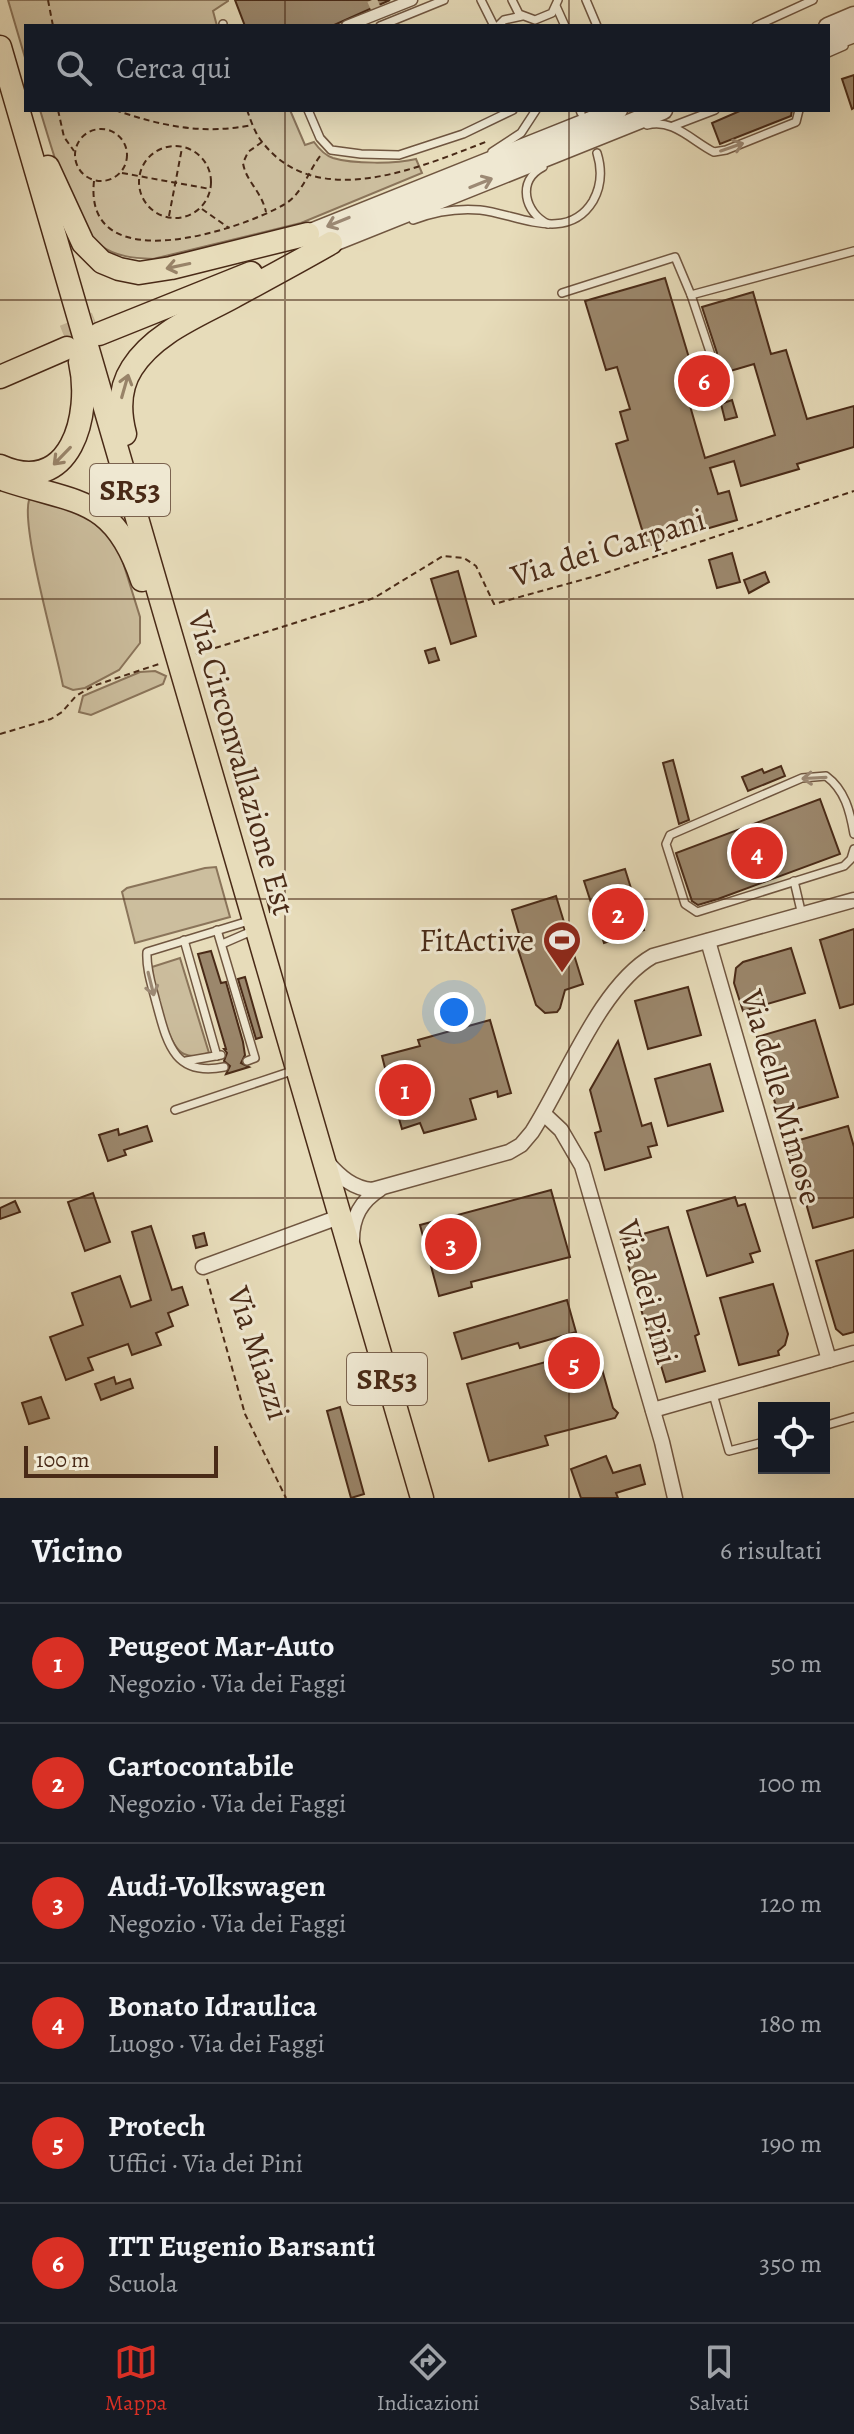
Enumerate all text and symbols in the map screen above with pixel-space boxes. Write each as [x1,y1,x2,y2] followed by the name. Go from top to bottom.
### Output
[24,24,830,112] search box
[52,46,96,90] icon: search
[116,48,231,88] text: Cerca qui
[720,138,745,153] one-way arrow
[468,175,493,189] one-way arrow
[326,216,351,230] one-way arrow
[165,259,191,274] one-way arrow
[678,351,730,411] pin: 6
[119,374,133,399] one-way arrow
[53,446,72,466] one-way arrow
[90,464,170,516] road number: SR53
[505,497,711,598] street label: Via dei Carpani
[177,605,306,920] street label: Via Circonvallazione Est
[801,771,828,786] one-way arrow
[731,823,783,883] pin: 4
[592,884,644,944] pin: 2
[419,918,534,962] place label: FitActive
[541,919,583,974] sports icon: FitActive
[145,970,160,996] one-way arrow
[730,983,834,1210] street label: Via delle Mimose
[434,992,474,1032] your location
[379,1060,431,1120] pin: 1
[425,1214,477,1274] pin: 3
[606,1214,690,1369] street label: Via dei Pini
[216,1280,301,1425] street label: Via Miazzi
[548,1333,600,1393] pin: 5
[347,1353,427,1405] road number: SR53
[758,1402,830,1474] map controls
[758,1402,830,1474] button: locate
[24,1442,218,1478] scale bar
[36,1445,90,1475] text: 100 m
[32,1527,123,1574] text: Vicino
[720,1533,822,1568] text: 6 risultati
[108,1626,335,1666] text: Peugeot Mar-Auto
[53,1646,63,1681] text: 1
[770,1646,822,1681] text: 50 m
[108,1666,346,1701] text: Negozio · Via dei Faggi
[108,1746,294,1786] text: Cartocontabile
[52,1766,64,1801] text: 2
[759,1766,822,1801] text: 100 m
[108,1786,346,1821] text: Negozio · Via dei Faggi
[108,1866,326,1906] text: Audi-Volkswagen
[52,1886,64,1921] text: 3
[760,1886,822,1921] text: 120 m
[108,1906,346,1941] text: Negozio · Via dei Faggi
[108,1986,317,2026] text: Bonato Idraulica
[52,2006,64,2041] text: 4
[760,2006,822,2041] text: 180 m
[108,2026,325,2061] text: Luogo · Via dei Faggi
[108,2106,206,2146] text: Protech
[52,2126,64,2161] text: 5
[761,2126,822,2161] text: 190 m
[108,2146,303,2181] text: Uffici · Via dei Pini
[108,2226,376,2266] text: ITT Eugenio Barsanti
[52,2246,64,2281] text: 6
[759,2246,822,2281] text: 350 m
[108,2266,178,2301] text: Scuola
[105,2340,167,2418] tab: Mappa
[377,2340,479,2418] tab: Indicazioni
[689,2340,749,2418] tab: Salvati

